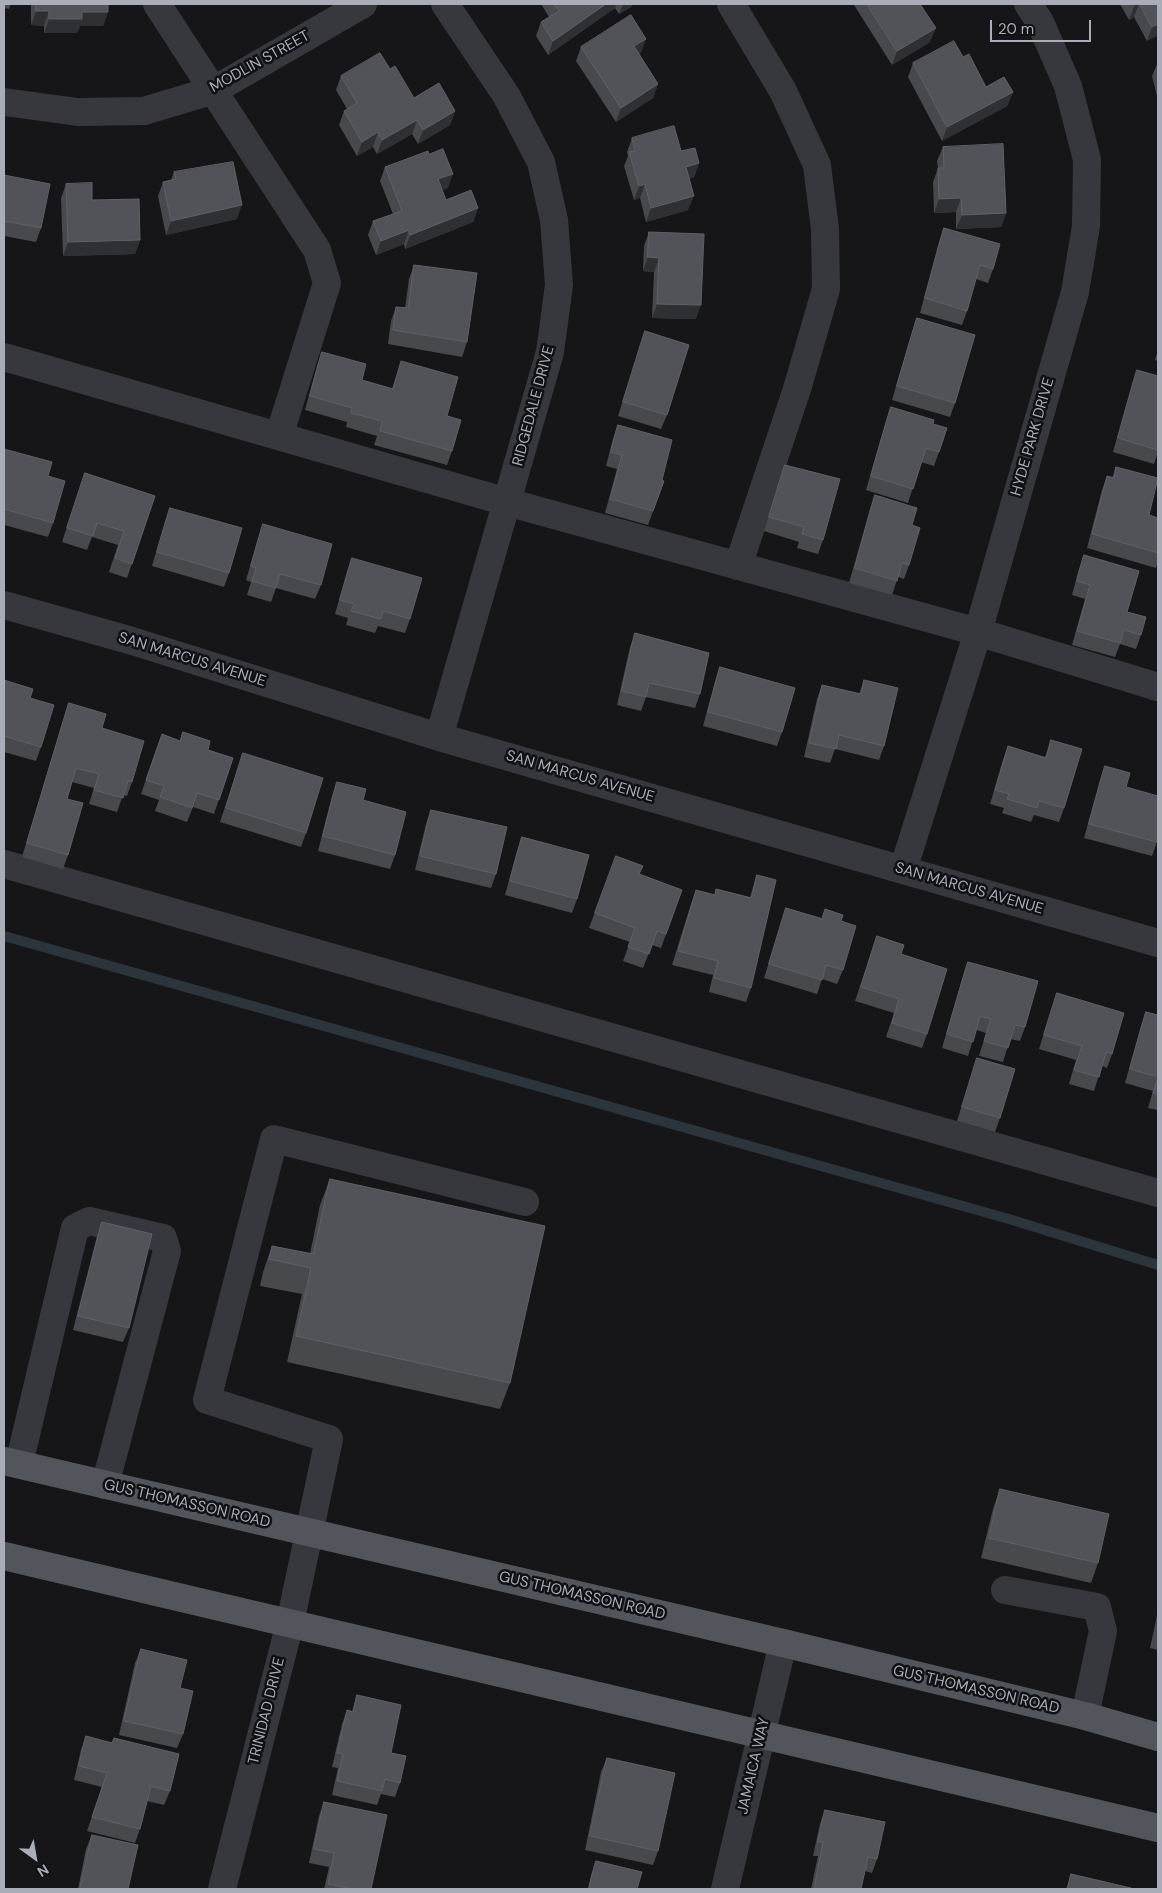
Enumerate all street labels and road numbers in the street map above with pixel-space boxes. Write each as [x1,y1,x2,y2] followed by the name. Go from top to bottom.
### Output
[207,27,313,97] street label: MODLIN STREET
[509,344,559,468] street label: RIDGEDALE DRIVE
[1008,376,1058,498] street label: HYDE PARK DRIVE
[116,629,268,691] street label: SAN MARCUS AVENUE
[504,747,656,807] street label: SAN MARCUS AVENUE
[893,859,1045,919] street label: SAN MARCUS AVENUE
[102,1476,272,1532] street label: GUS THOMASSON ROAD
[497,1568,667,1624] street label: GUS THOMASSON ROAD
[245,1656,289,1766] street label: TRINIDAD DRIVE
[891,1662,1061,1718] street label: GUS THOMASSON ROAD
[734,1716,774,1816] street label: JAMAICA WAY

